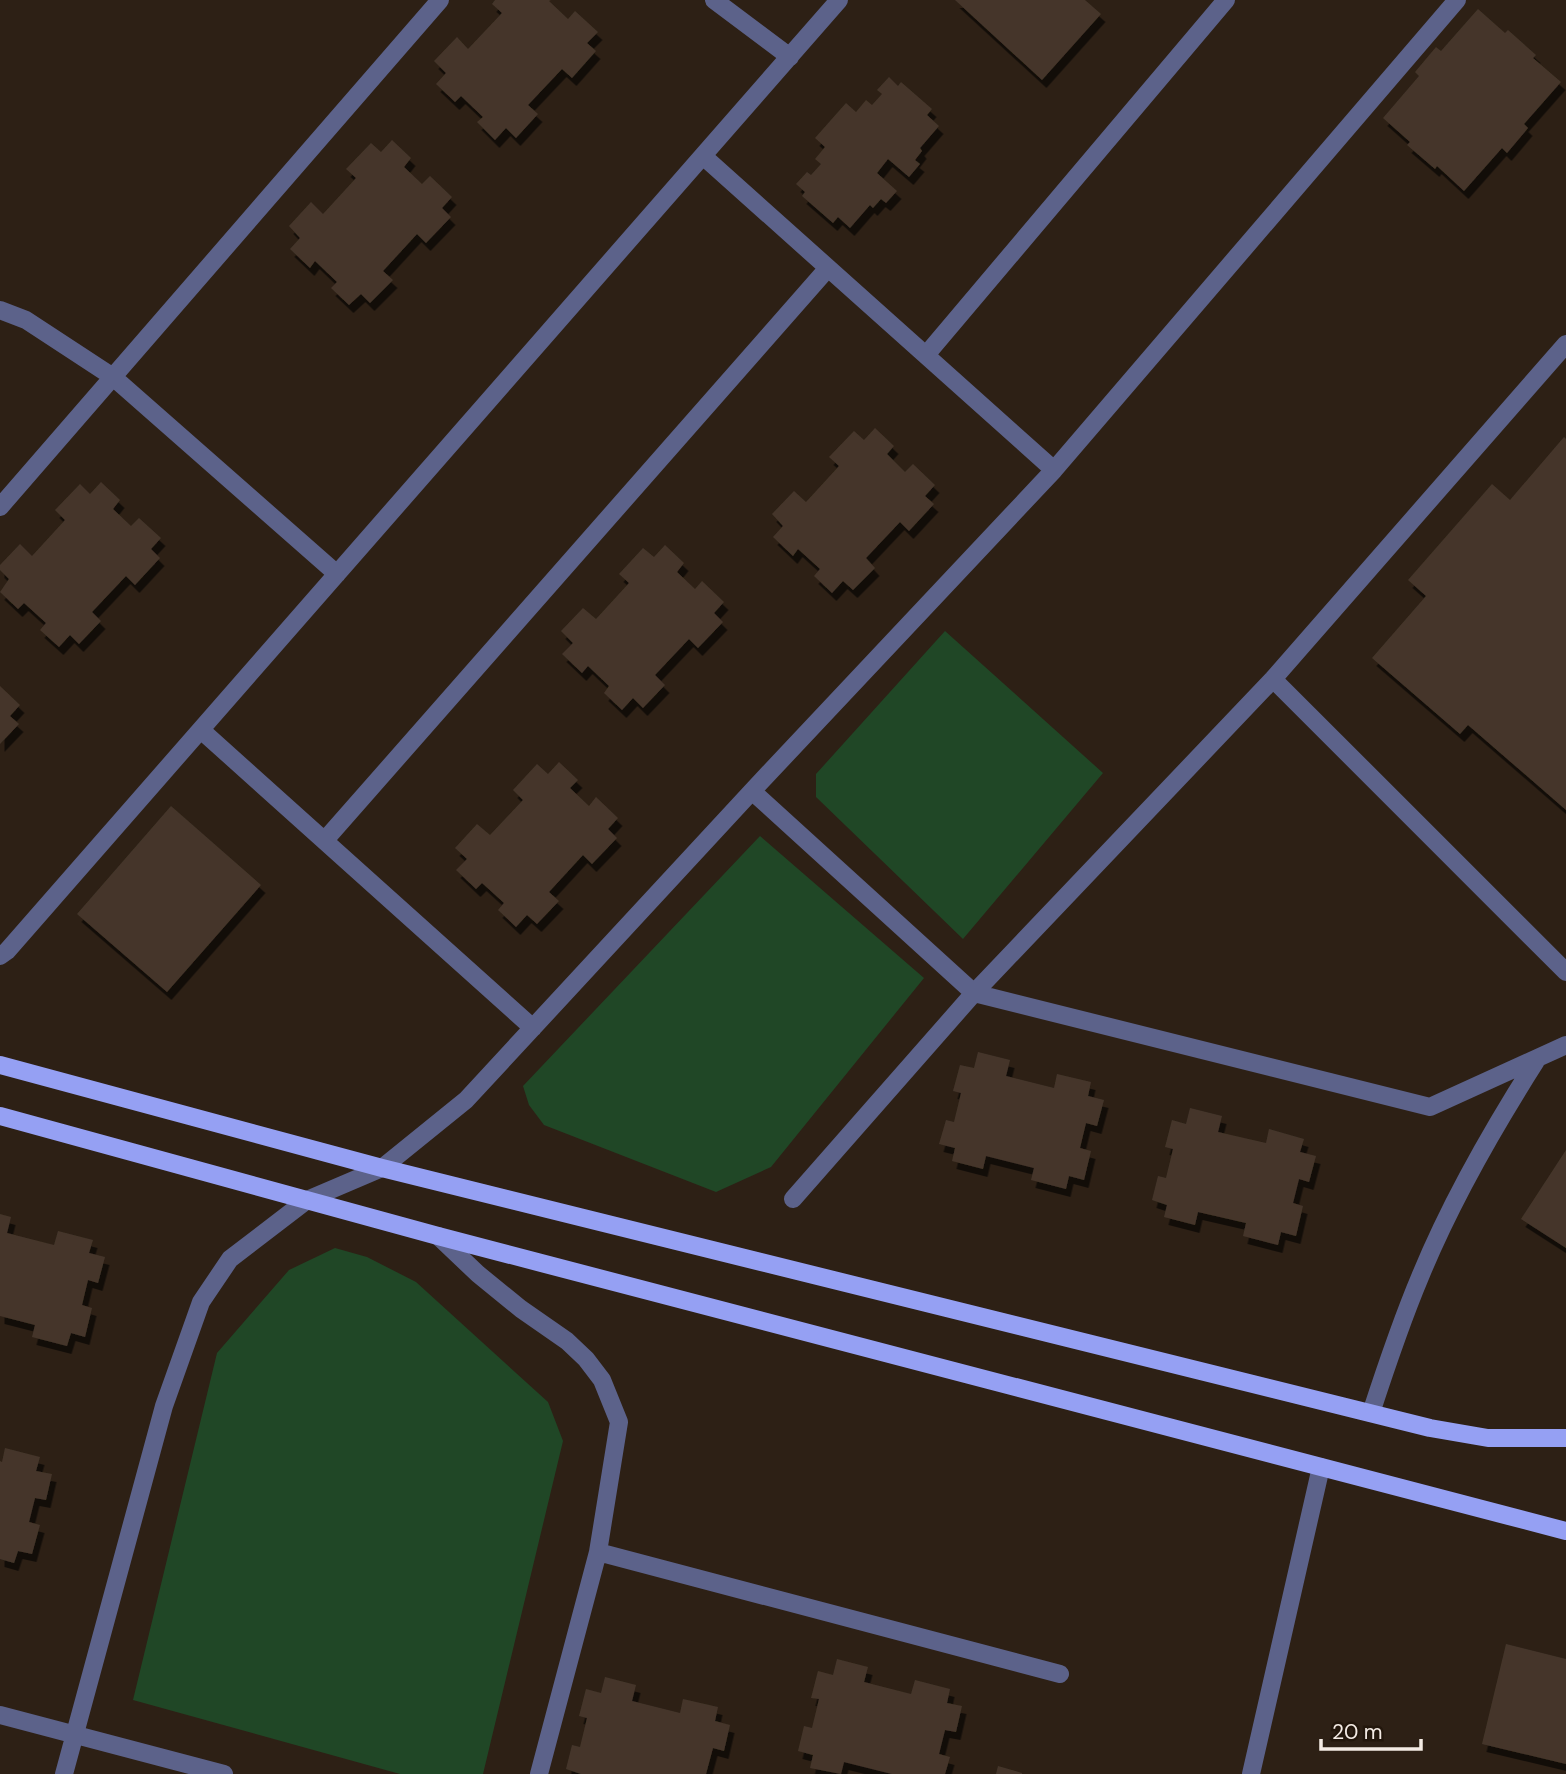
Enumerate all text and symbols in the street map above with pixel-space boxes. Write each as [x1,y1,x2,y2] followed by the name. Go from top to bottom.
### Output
[1321,1708,1421,1752] scale bar
[1332,1718,1383,1746] text: 20 m

